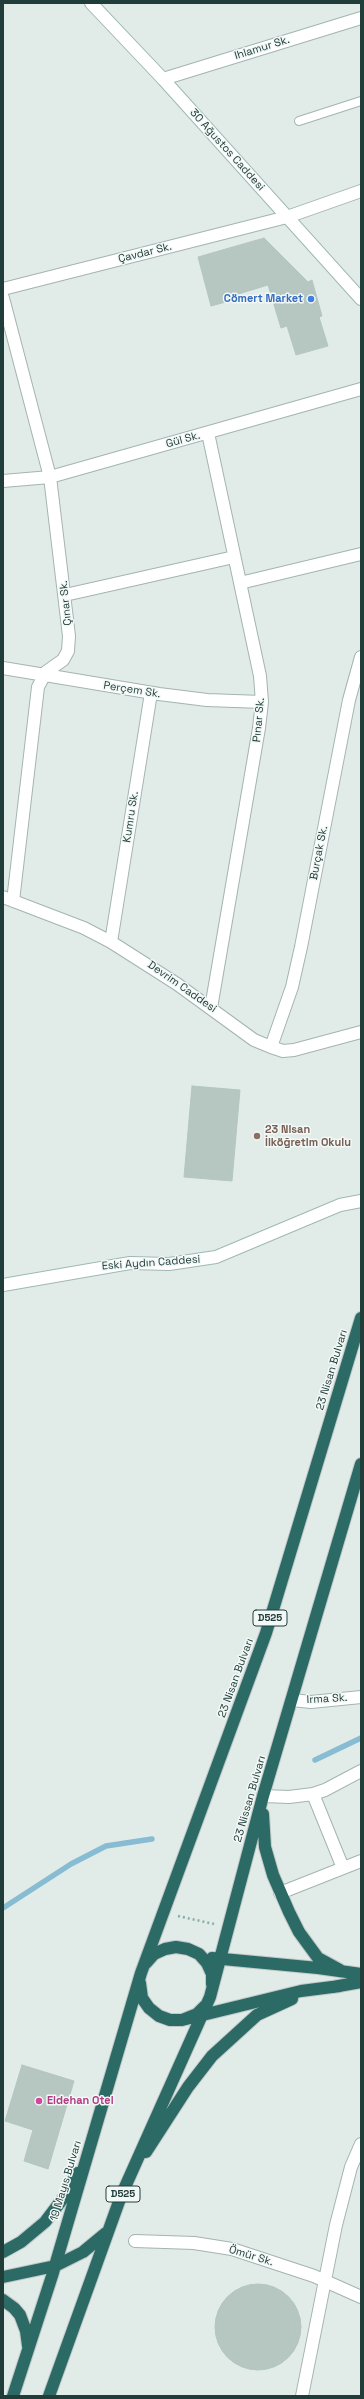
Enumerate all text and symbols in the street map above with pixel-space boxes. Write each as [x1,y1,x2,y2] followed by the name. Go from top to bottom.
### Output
[233,33,291,63] street label: Ihlamur Sk.
[187,106,267,194] street label: 30 Ağustos Caddesi
[117,240,173,266] street label: Çavdar Sk.
[224,292,303,306] place label: Cömert Market
[306,294,316,304] marker: Cömert Market
[164,429,202,451] street label: Gül Sk.
[57,580,75,626] street label: Çınar Sk.
[102,679,162,701] street label: Perçem Sk.
[250,697,268,743] street label: Pınar Sk.
[120,790,142,844] street label: Kumru Sk.
[307,825,331,881] street label: Burçak Sk.
[145,958,219,1016] street label: Devrim Caddesi
[265,1123,351,1149] place label: 23 Nisan İlköğretim Okulu
[252,1131,262,1141] marker: 23 Nisan İlköğretim Okulu
[101,1253,201,1273] street label: Eski Aydın Caddesi
[314,1328,350,1412] street label: 23 Nisan Bulvarı
[253,1610,287,1626] road number: D525
[216,1637,256,1719] street label: 23 Nisan Bulvarı
[306,1691,348,1707] street label: Irma Sk.
[231,1754,269,1844] street label: 23 Nissan Bulvarı
[47,2094,114,2108] place label: Eldehan Otel
[34,2096,44,2106] marker: Eldehan Otel
[47,2139,85,2223] street label: 19 Mayıs Bulvarı
[106,2186,140,2202] road number: D525
[227,2243,275,2269] street label: Ömür Sk.

